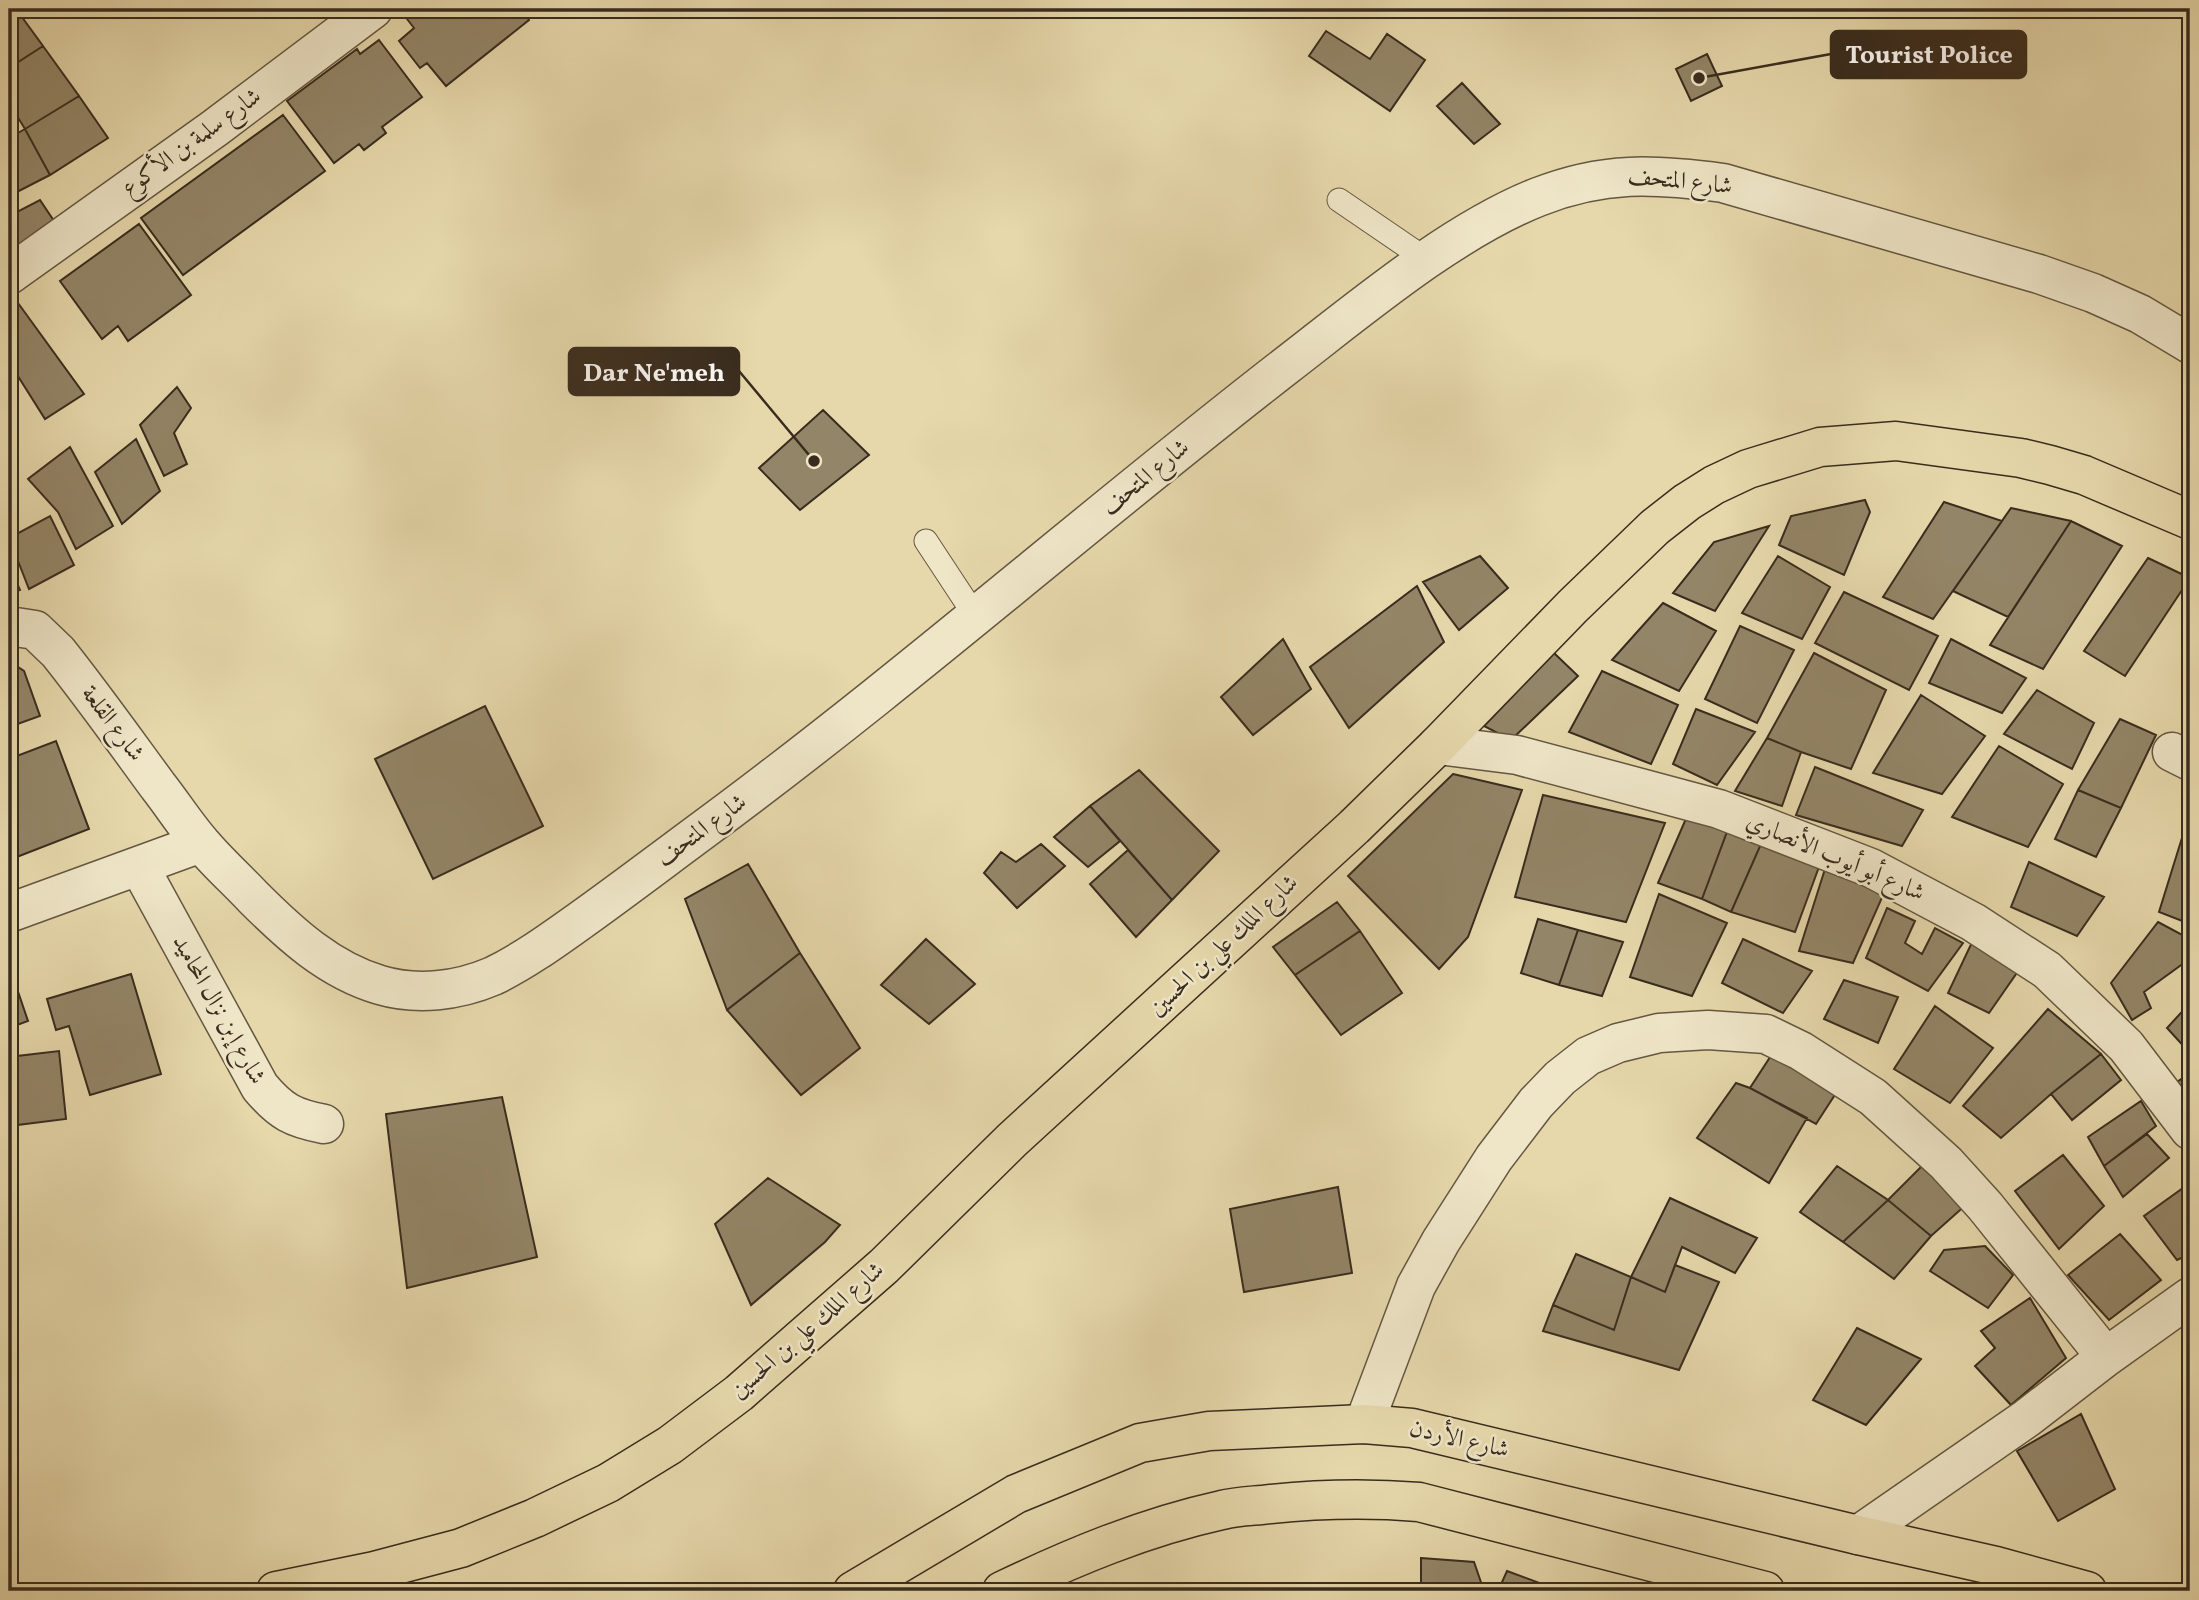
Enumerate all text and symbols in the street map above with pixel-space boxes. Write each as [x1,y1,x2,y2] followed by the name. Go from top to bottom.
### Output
[1831,31,2026,78] callout: Tourist Police
[1845,38,2013,74] text: Tourist Police
[114,80,270,206] street label: شارع سلمة بن الأكوع
[1626,160,1734,205] street label: شارع المتحف
[569,348,739,395] callout: Dar Ne'meh
[583,356,725,392] text: Dar Ne'meh
[1095,432,1198,525] street label: شارع المتحف
[71,679,152,770] street label: شارع القلعة
[650,786,755,876] street label: شارع المتحف
[1740,803,1930,912] street label: شارع أبو أيوب الأنصاري
[1141,867,1309,1028] street label: شارع الملك علي بن الحسين
[162,929,273,1091] street label: شارع إبن نزال المحاميد
[724,1254,895,1411] street label: شارع الملك علي بن الحسين
[1406,1411,1512,1469] street label: شارع الأردن

